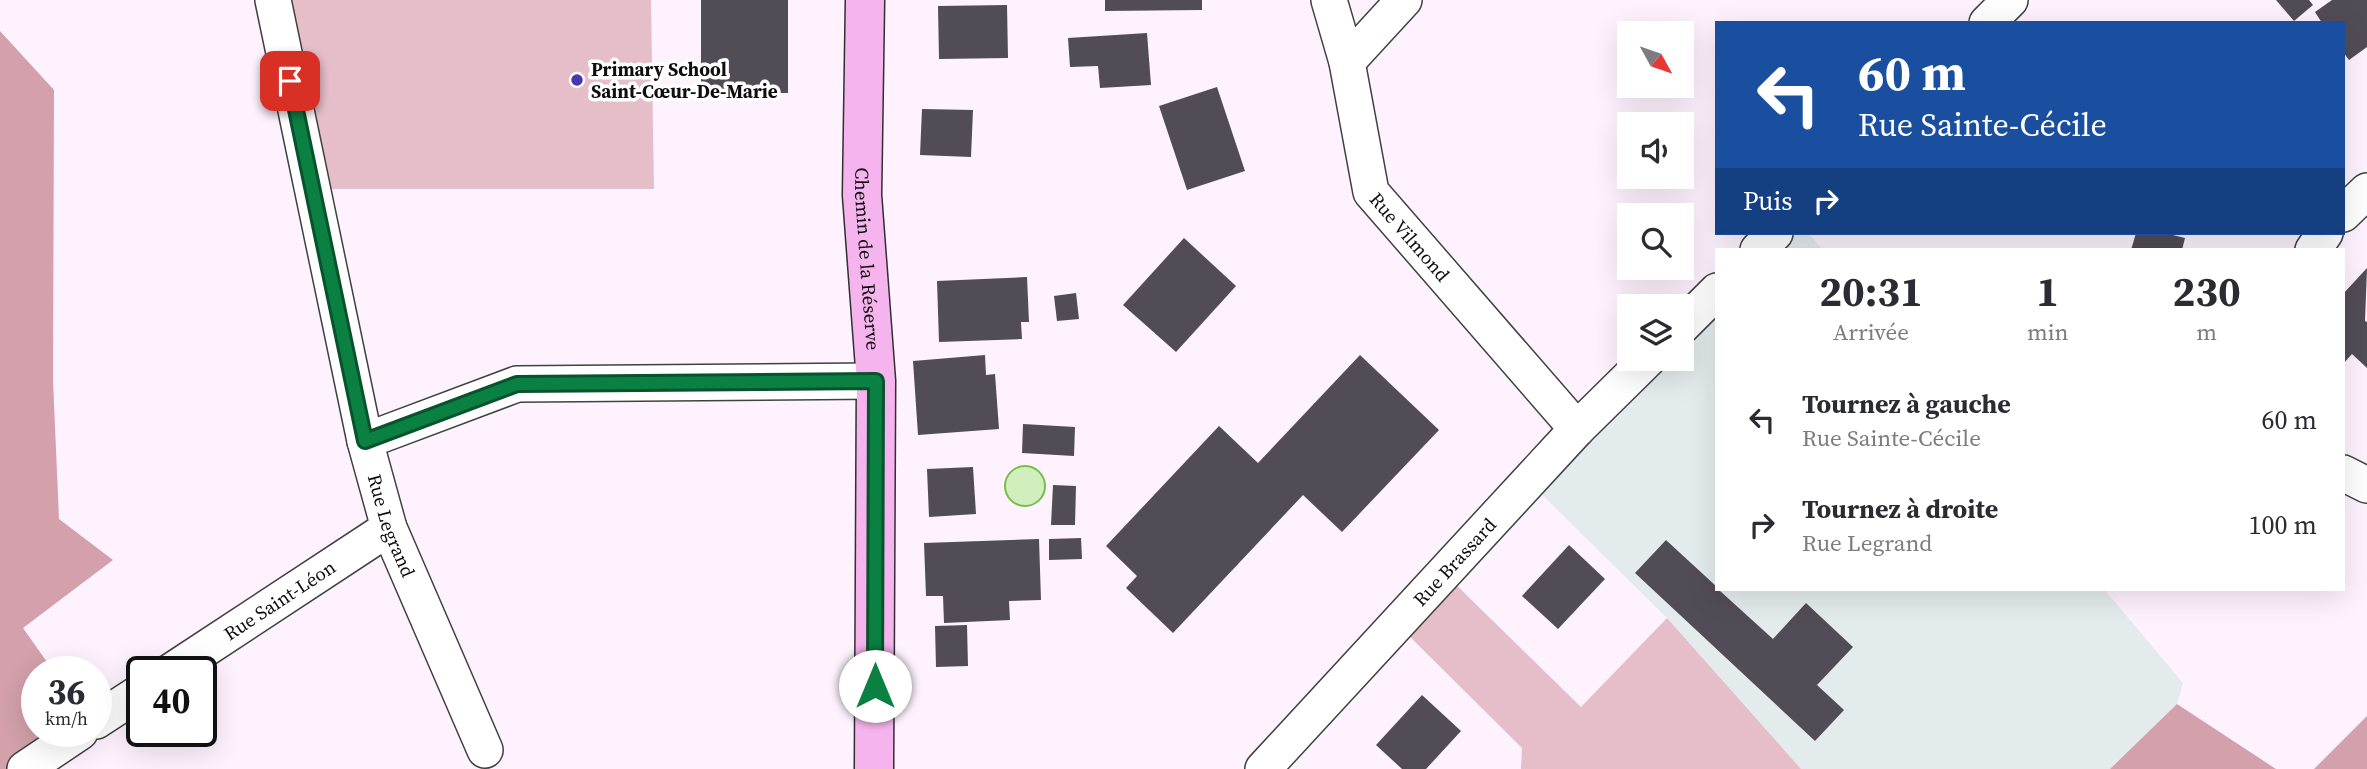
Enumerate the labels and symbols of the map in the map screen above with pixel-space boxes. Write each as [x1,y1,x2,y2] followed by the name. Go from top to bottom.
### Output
[1617,21,1694,98] north arrow
[260,51,320,111] pin
[591,56,778,104] place label: Primary School Saint-Cœur-De-Marie
[569,72,585,88] marker: Primary School Saint-Cœur-De-Marie
[849,167,887,351] street label: Chemin de la Réserve
[1364,187,1456,287] street label: Rue Vilmond
[362,471,422,581] street label: Rue Legrand
[1407,512,1502,612] street label: Rue Brassard
[219,554,340,646] street label: Rue Saint-Léon
[838,649,912,723] position arrow
[126,656,217,747] speed limit sign: 40

